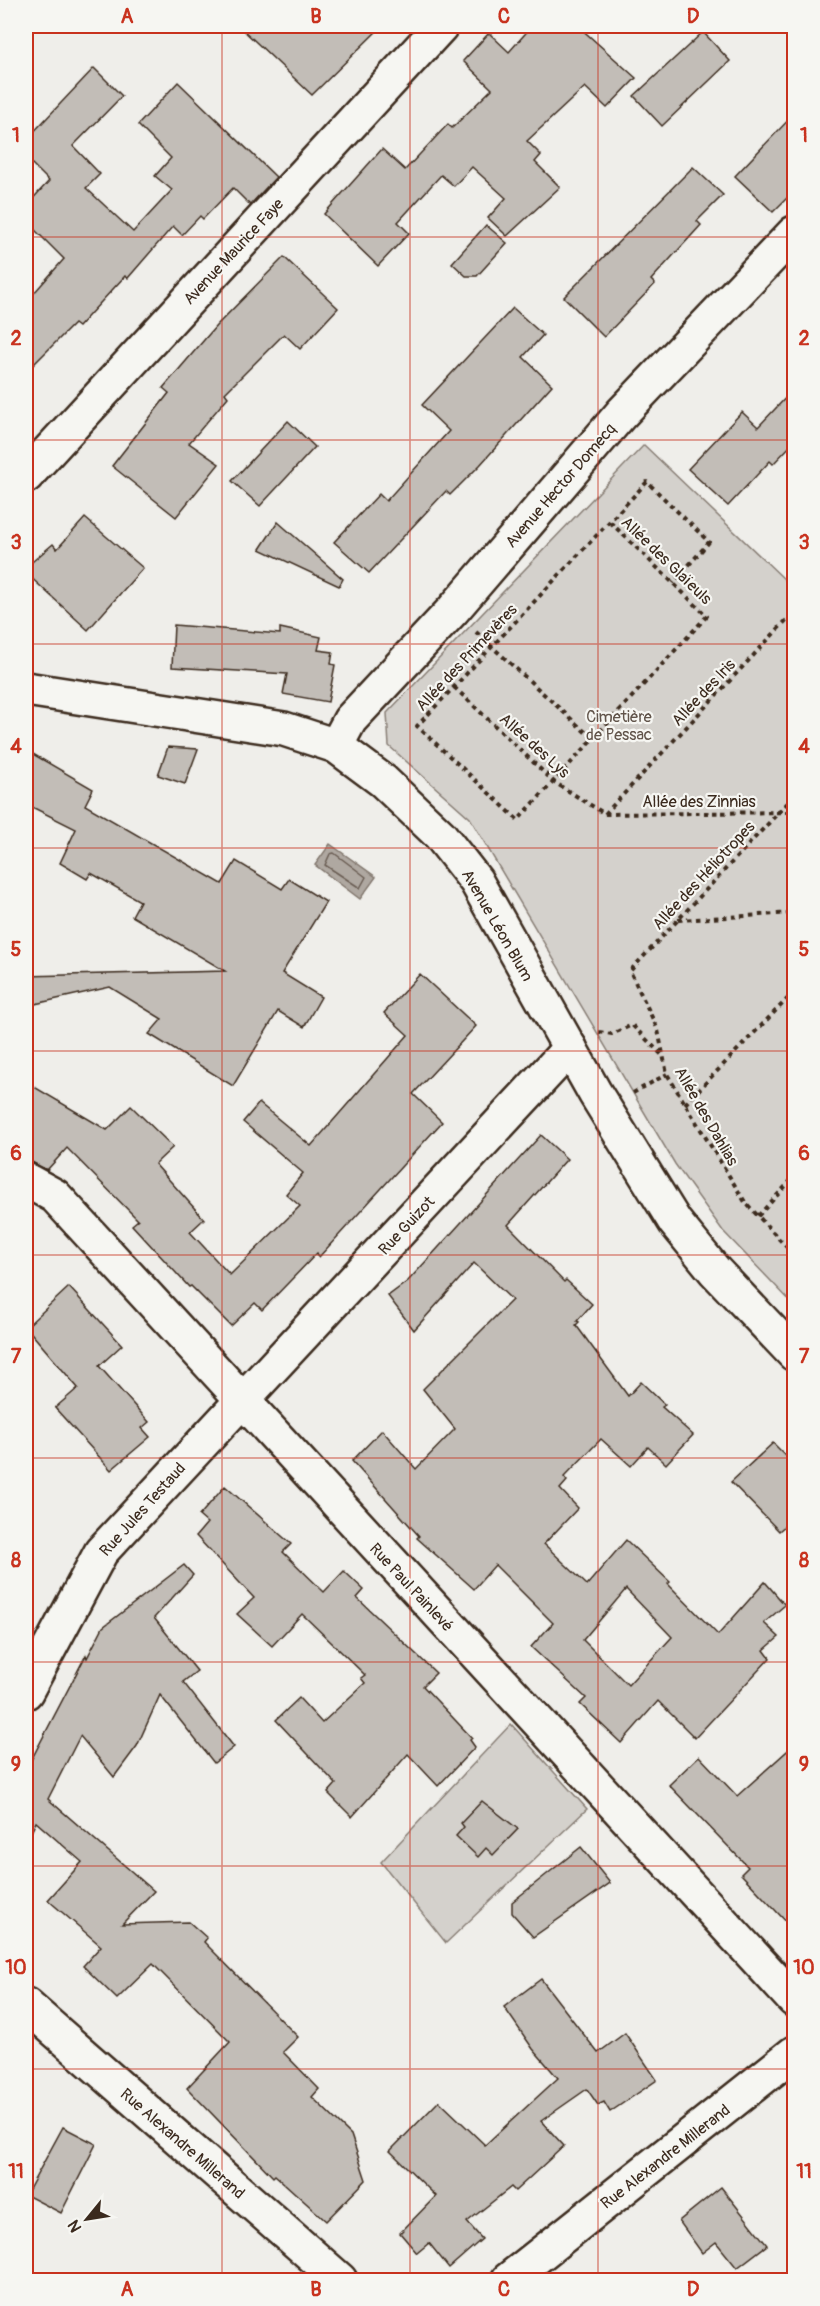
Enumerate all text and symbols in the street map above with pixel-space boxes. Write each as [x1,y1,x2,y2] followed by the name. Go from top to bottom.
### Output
[121,4,134,29] text: A
[310,4,322,29] text: B
[498,4,510,29] text: C
[687,4,700,29] text: D
[12,123,20,148] text: 1
[800,123,808,148] text: 1
[179,194,288,309] street label: Avenue Maurice Faye
[10,326,22,351] text: 2
[798,326,810,351] text: 2
[501,419,621,552] street label: Avenue Hector Domecq
[617,513,716,609] street label: Allée des Glaïeuls
[10,530,22,555] text: 3
[798,530,810,555] text: 3
[412,600,522,715] street label: Allée des Primevères
[668,655,740,730] street label: Allée des Iris
[586,707,652,745] park label: Cimetière de Pessac
[495,709,573,782] street label: Allée des Lys
[10,734,22,759] text: 4
[798,734,810,759] text: 4
[642,792,756,812] street label: Allée des Zinnias
[648,817,759,934] street label: Allée des Héliotropes
[457,866,537,985] street label: Avenue Léon Blum
[11,937,22,962] text: 5
[799,937,810,962] text: 5
[670,1064,742,1169] street label: Allée des Dahlias
[10,1141,22,1166] text: 6
[798,1141,810,1166] text: 6
[374,1192,439,1259] street label: Rue Guizot
[11,1344,22,1369] text: 7
[799,1344,810,1369] text: 7
[95,1459,190,1561] street label: Rue Jules Testaud
[365,1539,457,1636] street label: Rue Paul Painlevé
[11,1548,21,1573] text: 8
[799,1548,809,1573] text: 8
[11,1752,21,1777] text: 9
[799,1752,809,1777] text: 9
[5,1955,27,1980] text: 10
[793,1955,815,1980] text: 10
[116,2084,249,2203] street label: Rue Alexandre Millerand
[597,2100,734,2214] street label: Rue Alexandre Millerand
[8,2159,24,2184] text: 11
[796,2159,812,2184] text: 11
[57,2189,117,2249] north arrow
[63,2216,86,2236] text: N
[121,2277,134,2302] text: A
[310,2277,322,2302] text: B
[498,2277,510,2302] text: C
[687,2277,700,2302] text: D

